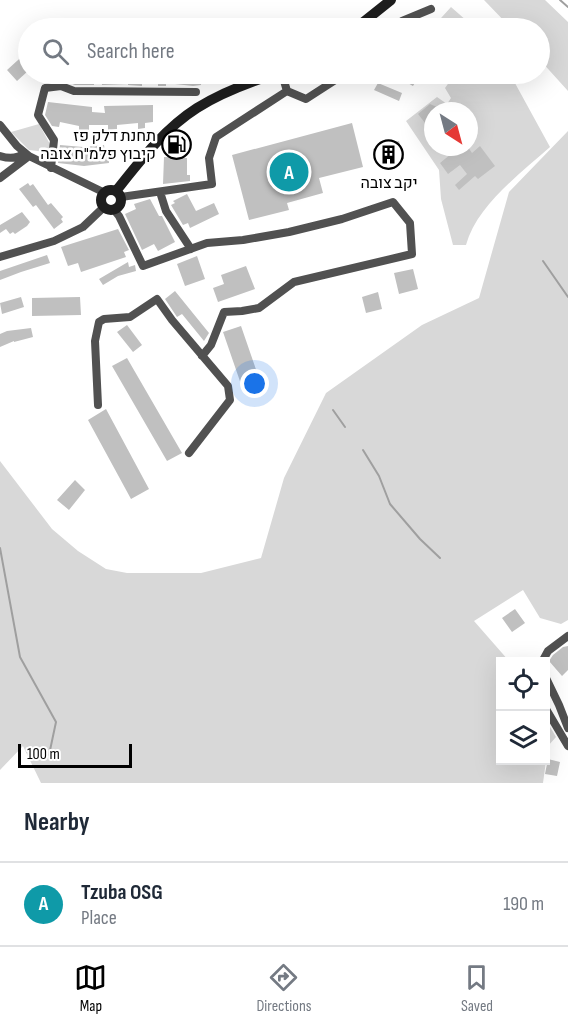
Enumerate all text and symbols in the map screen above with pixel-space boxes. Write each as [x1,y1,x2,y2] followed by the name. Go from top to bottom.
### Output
[18,18,550,84] search box
[39,35,72,68] icon: search
[87,38,174,65] text: Search here
[424,102,478,156] north arrow
[40,127,156,164] place label: תחנת דלק פז קיבוץ פלמ"ח צובה
[161,128,193,160] fuel station icon: תחנת דלק פז קיבוץ פלמ"ח צובה
[373,138,405,170] building icon: יקב צובה
[270,150,308,195] pin: A
[360,174,418,193] place label: יקב צובה
[240,369,269,398] your location
[496,657,550,765] map controls
[496,657,550,711] button: locate
[496,711,550,765] button: layers
[18,741,132,768] scale bar
[27,745,60,764] text: 100 m
[24,807,90,838] text: Nearby
[81,879,163,906] text: Tzuba OSG
[39,892,48,916] text: A
[503,892,544,916] text: 190 m
[81,906,117,930] text: Place
[74,961,107,1016] tab: Map
[256,961,311,1016] tab: Directions
[460,961,493,1016] tab: Saved

